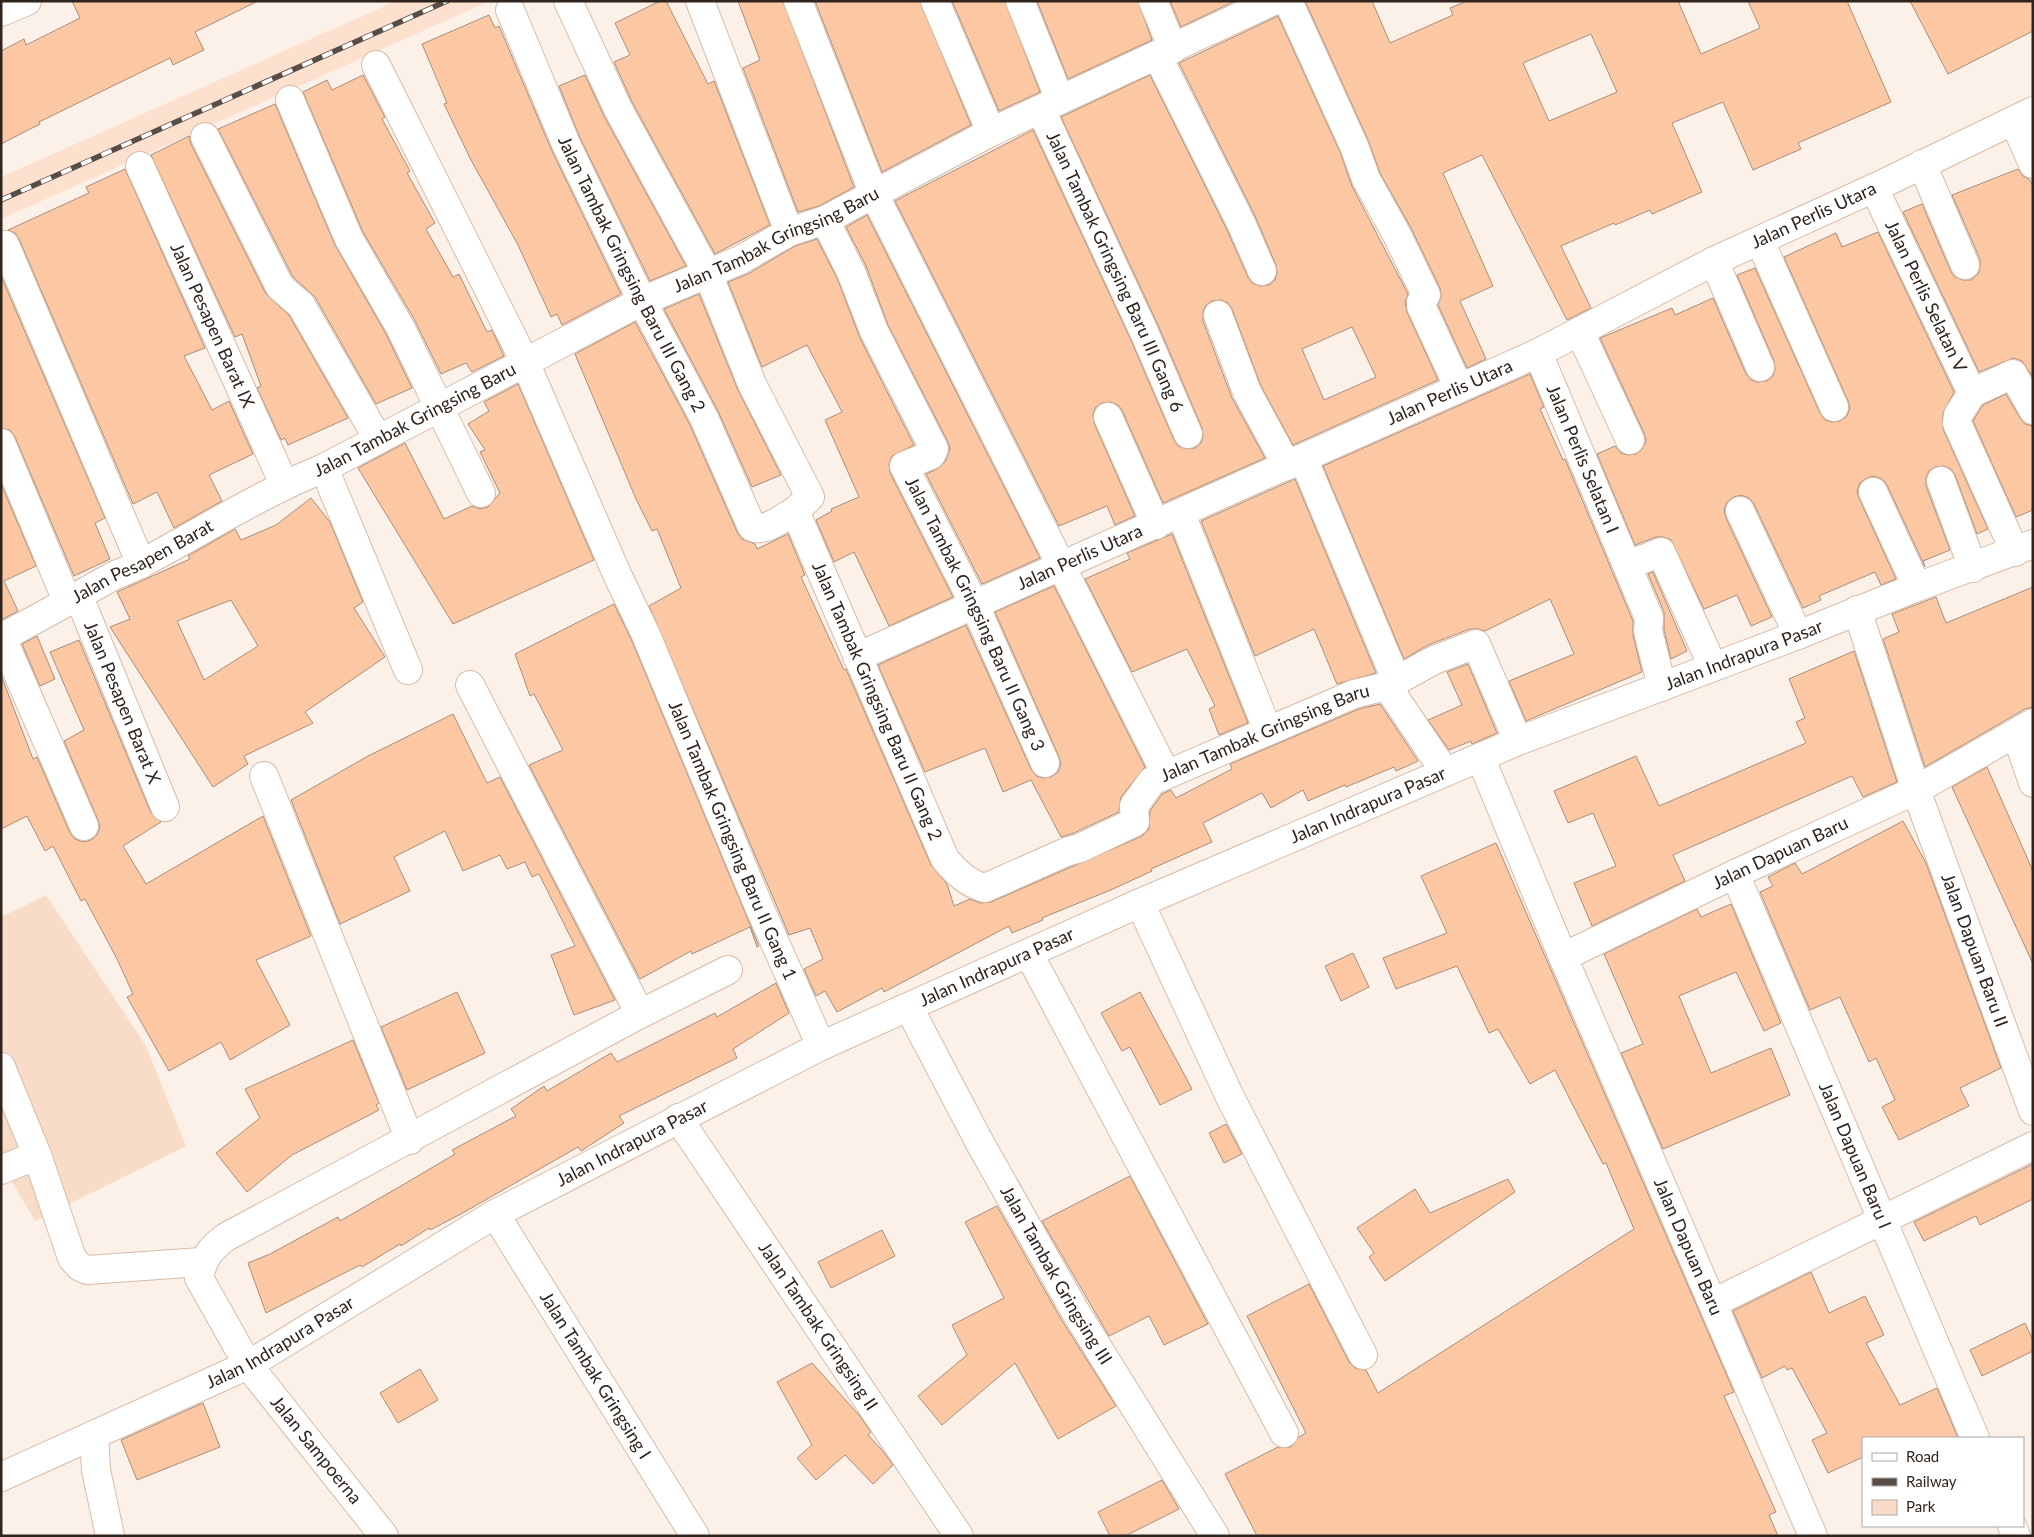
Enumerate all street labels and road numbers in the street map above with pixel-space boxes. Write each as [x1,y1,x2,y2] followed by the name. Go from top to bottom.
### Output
[1042,128,1189,415] street label: Jalan Tambak Gringsing Baru III Gang 6
[554,133,711,416] street label: Jalan Tambak Gringsing Baru III Gang 2
[1747,176,1879,253] street label: Jalan Perlis Utara
[670,181,882,297] street label: Jalan Tambak Gringsing Baru
[1881,216,1973,376] street label: Jalan Perlis Selatan V
[166,239,260,411] street label: Jalan Pesapen Barat IX
[1383,354,1515,429] street label: Jalan Perlis Utara
[310,357,519,481] street label: Jalan Tambak Gringsing Baru
[1543,381,1624,536] street label: Jalan Perlis Selatan I
[901,473,1050,754] street label: Jalan Tambak Gringsing Baru II Gang 3
[68,514,217,607] street label: Jalan Pesapen Barat
[1013,519,1146,594] street label: Jalan Perlis Utara
[808,558,948,843] street label: Jalan Tambak Gringsing Baru II Gang 2
[1662,614,1826,694] street label: Jalan Indrapura Pasar
[80,618,166,787] street label: Jalan Pesapen Barat X
[1157,679,1372,786] street label: Jalan Tambak Gringsing Baru
[665,697,802,983] street label: Jalan Tambak Gringsing Baru II Gang 1
[1286,761,1449,847] street label: Jalan Indrapura Pasar
[1709,811,1851,893] street label: Jalan Dapuan Baru
[1937,870,2013,1030] street label: Jalan Dapuan Baru II
[915,922,1078,1011] street label: Jalan Indrapura Pasar
[1815,1079,1897,1232] street label: Jalan Dapuan Baru I
[552,1094,712,1191] street label: Jalan Indrapura Pasar
[1650,1174,1728,1318] street label: Jalan Dapuan Baru
[996,1181,1117,1368] street label: Jalan Tambak Gringsing III
[754,1237,883,1414] street label: Jalan Tambak Gringsing II
[536,1287,656,1463] street label: Jalan Tambak Gringsing I
[202,1291,358,1393] street label: Jalan Indrapura Pasar
[266,1391,367,1508] street label: Jalan Sampoerna

